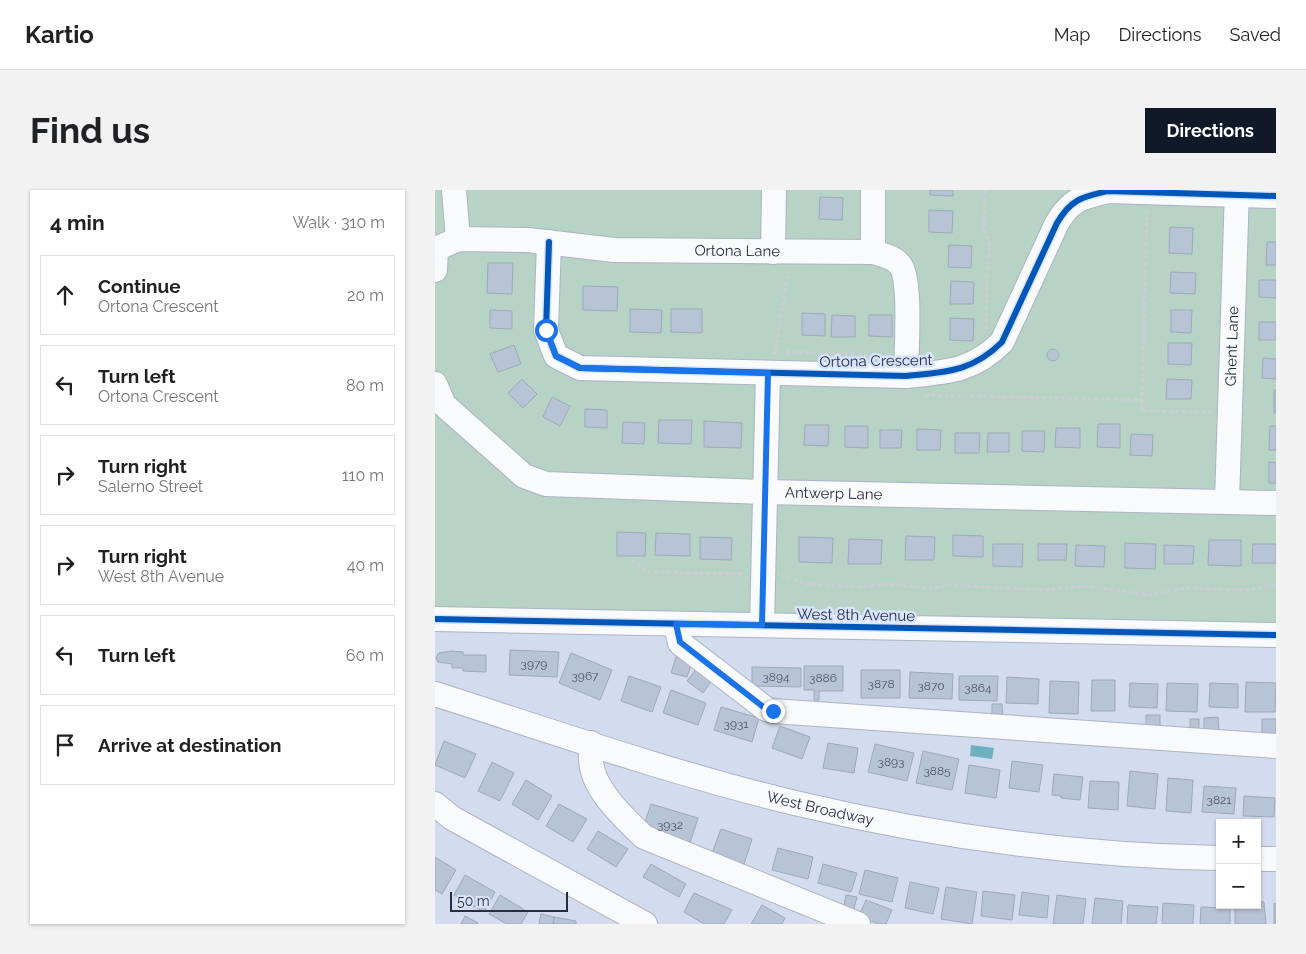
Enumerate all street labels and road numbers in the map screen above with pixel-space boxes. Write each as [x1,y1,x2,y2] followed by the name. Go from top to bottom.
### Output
[694,242,780,260] street label: Ortona Lane
[1222,305,1242,387] street label: Ghent Lane
[819,351,933,371] street label: Ortona Crescent
[785,483,883,504] street label: Antwerp Lane
[797,605,915,625] street label: West 8th Avenue
[765,787,875,829] street label: West Broadway

